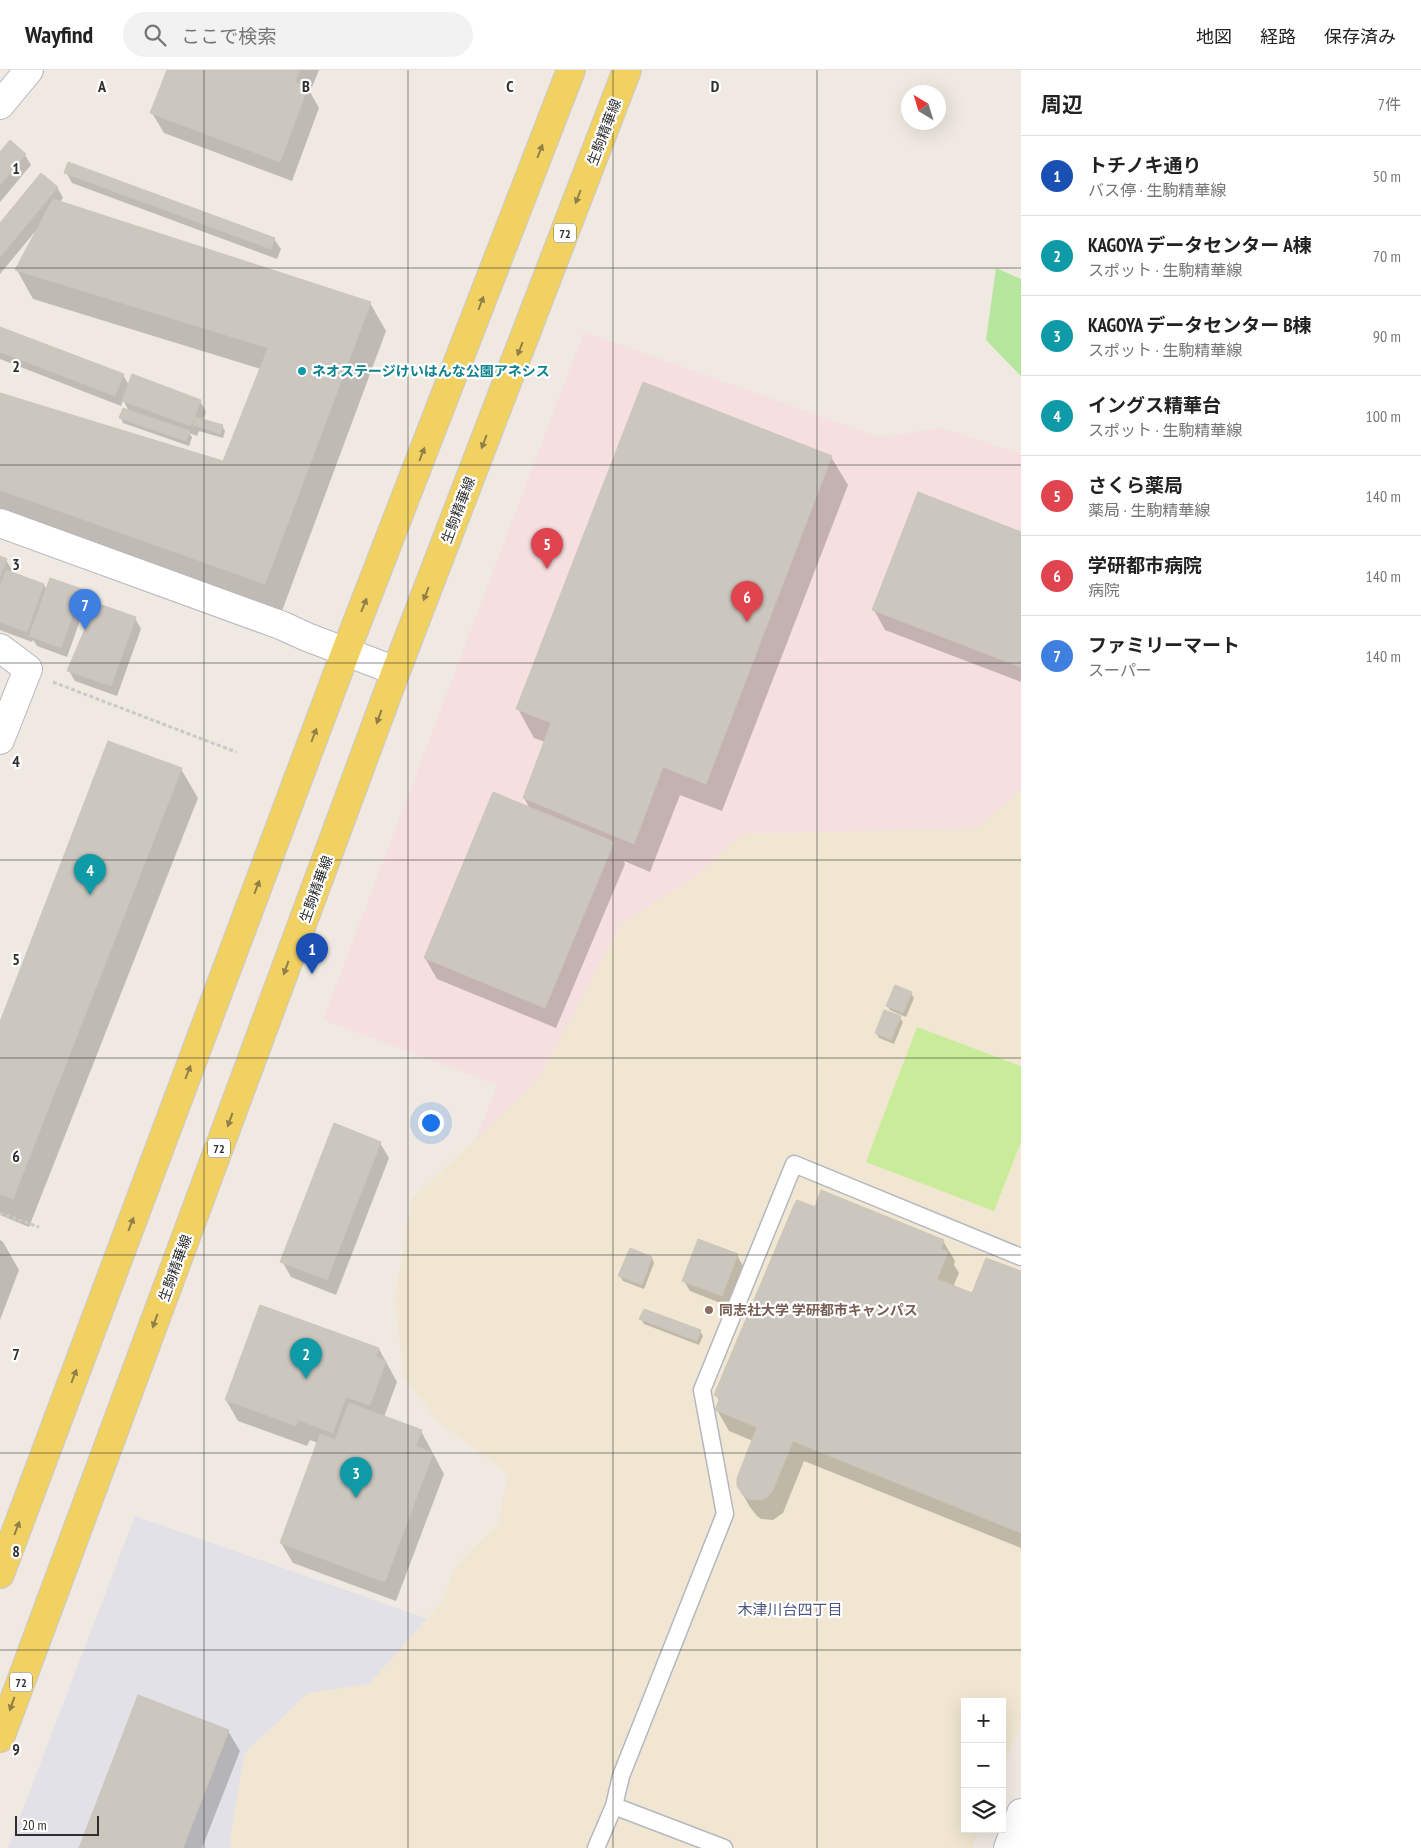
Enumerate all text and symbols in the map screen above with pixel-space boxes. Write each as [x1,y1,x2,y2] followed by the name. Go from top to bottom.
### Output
[123,12,473,57] search box
[25,19,93,50] text: Wayfind
[141,21,169,49] icon: search
[181,24,276,48] text: ここで検索
[1196,25,1232,48] text: 地図
[1260,25,1296,48] text: 経路
[1324,25,1396,48] text: 保存済み
[97,76,107,96] text: A
[302,76,310,96] text: B
[506,76,514,96] text: C
[711,76,720,96] text: D
[901,85,946,130] north arrow
[1041,91,1083,118] text: 周辺
[1378,94,1401,114] text: 7件
[583,96,625,168] street label: 生駒精華線
[536,143,544,158] one-way arrow
[1088,153,1201,177] text: トチノキ通り
[12,158,20,178] text: 1
[1053,166,1061,186] text: 1
[1373,166,1401,186] text: 50 m
[1088,180,1226,200] text: バス停 · 生駒精華線
[574,190,582,204] one-way arrow
[554,224,576,242] road number: 72
[1088,233,1312,257] text: KAGOYA データセンター A棟
[1053,246,1061,266] text: 2
[1373,246,1401,266] text: 70 m
[1088,260,1242,280] text: スポット · 生駒精華線
[478,295,485,310] one-way arrow
[1088,313,1312,337] text: KAGOYA データセンター B棟
[1053,326,1061,346] text: 3
[1373,326,1401,346] text: 90 m
[1088,340,1242,360] text: スポット · 生駒精華線
[516,342,524,357] one-way arrow
[12,356,20,376] text: 2
[312,362,550,380] place label: ネオステージけいはんな公園アネシス
[296,365,308,377] marker: ネオステージけいはんな公園アネシス
[1088,393,1221,417] text: イングス精華台
[1053,406,1061,426] text: 4
[1366,406,1401,426] text: 100 m
[1088,420,1242,440] text: スポット · 生駒精華線
[480,435,487,450] one-way arrow
[419,447,427,461] one-way arrow
[1088,473,1183,497] text: さくら薬局
[437,474,479,546] street label: 生駒精華線
[1053,486,1061,506] text: 5
[1366,486,1401,506] text: 140 m
[1088,500,1210,520] text: 薬局 · 生駒精華線
[531,528,563,569] pin: 5
[1088,553,1202,577] text: 学研都市病院
[12,554,20,574] text: 3
[1053,566,1061,586] text: 6
[1366,566,1401,586] text: 140 m
[1088,580,1120,600] text: 病院
[731,581,763,622] pin: 6
[422,587,430,602] one-way arrow
[69,589,101,630] pin: 7
[360,598,368,613] one-way arrow
[1088,633,1240,657] text: ファミリーマート
[1053,646,1061,666] text: 7
[1366,646,1401,666] text: 140 m
[1088,660,1152,680] text: スーパー
[375,710,383,724] one-way arrow
[310,727,318,742] one-way arrow
[12,751,20,771] text: 4
[296,853,336,925] street label: 生駒精華線
[74,854,106,895] pin: 4
[253,879,261,894] one-way arrow
[296,933,328,974] pin: 1
[12,949,20,969] text: 5
[282,960,289,975] one-way arrow
[185,1064,192,1079] one-way arrow
[418,1110,444,1136] your location
[226,1113,234,1128] one-way arrow
[208,1138,230,1158] road number: 72
[12,1146,20,1166] text: 6
[127,1216,135,1231] one-way arrow
[155,1232,195,1304] street label: 生駒精華線
[719,1301,918,1319] place label: 同志社大学 学研都市キャンパス
[703,1304,715,1316] marker: 同志社大学 学研都市キャンパス
[151,1314,158,1329] one-way arrow
[290,1338,322,1379] pin: 2
[12,1344,20,1364] text: 7
[70,1368,78,1383] one-way arrow
[340,1457,372,1498] pin: 3
[13,1520,21,1535] one-way arrow
[12,1541,20,1561] text: 8
[737,1600,843,1619] district label: 木津川台四丁目
[10,1672,32,1691] road number: 72
[8,1697,15,1712] one-way arrow
[961,1698,1006,1833] map controls
[961,1698,1006,1743] button: +
[12,1739,20,1759] text: 9
[961,1743,1006,1788] button: −
[961,1788,1006,1833] button: layers
[15,1813,99,1836] scale bar
[22,1816,47,1834] text: 20 m

